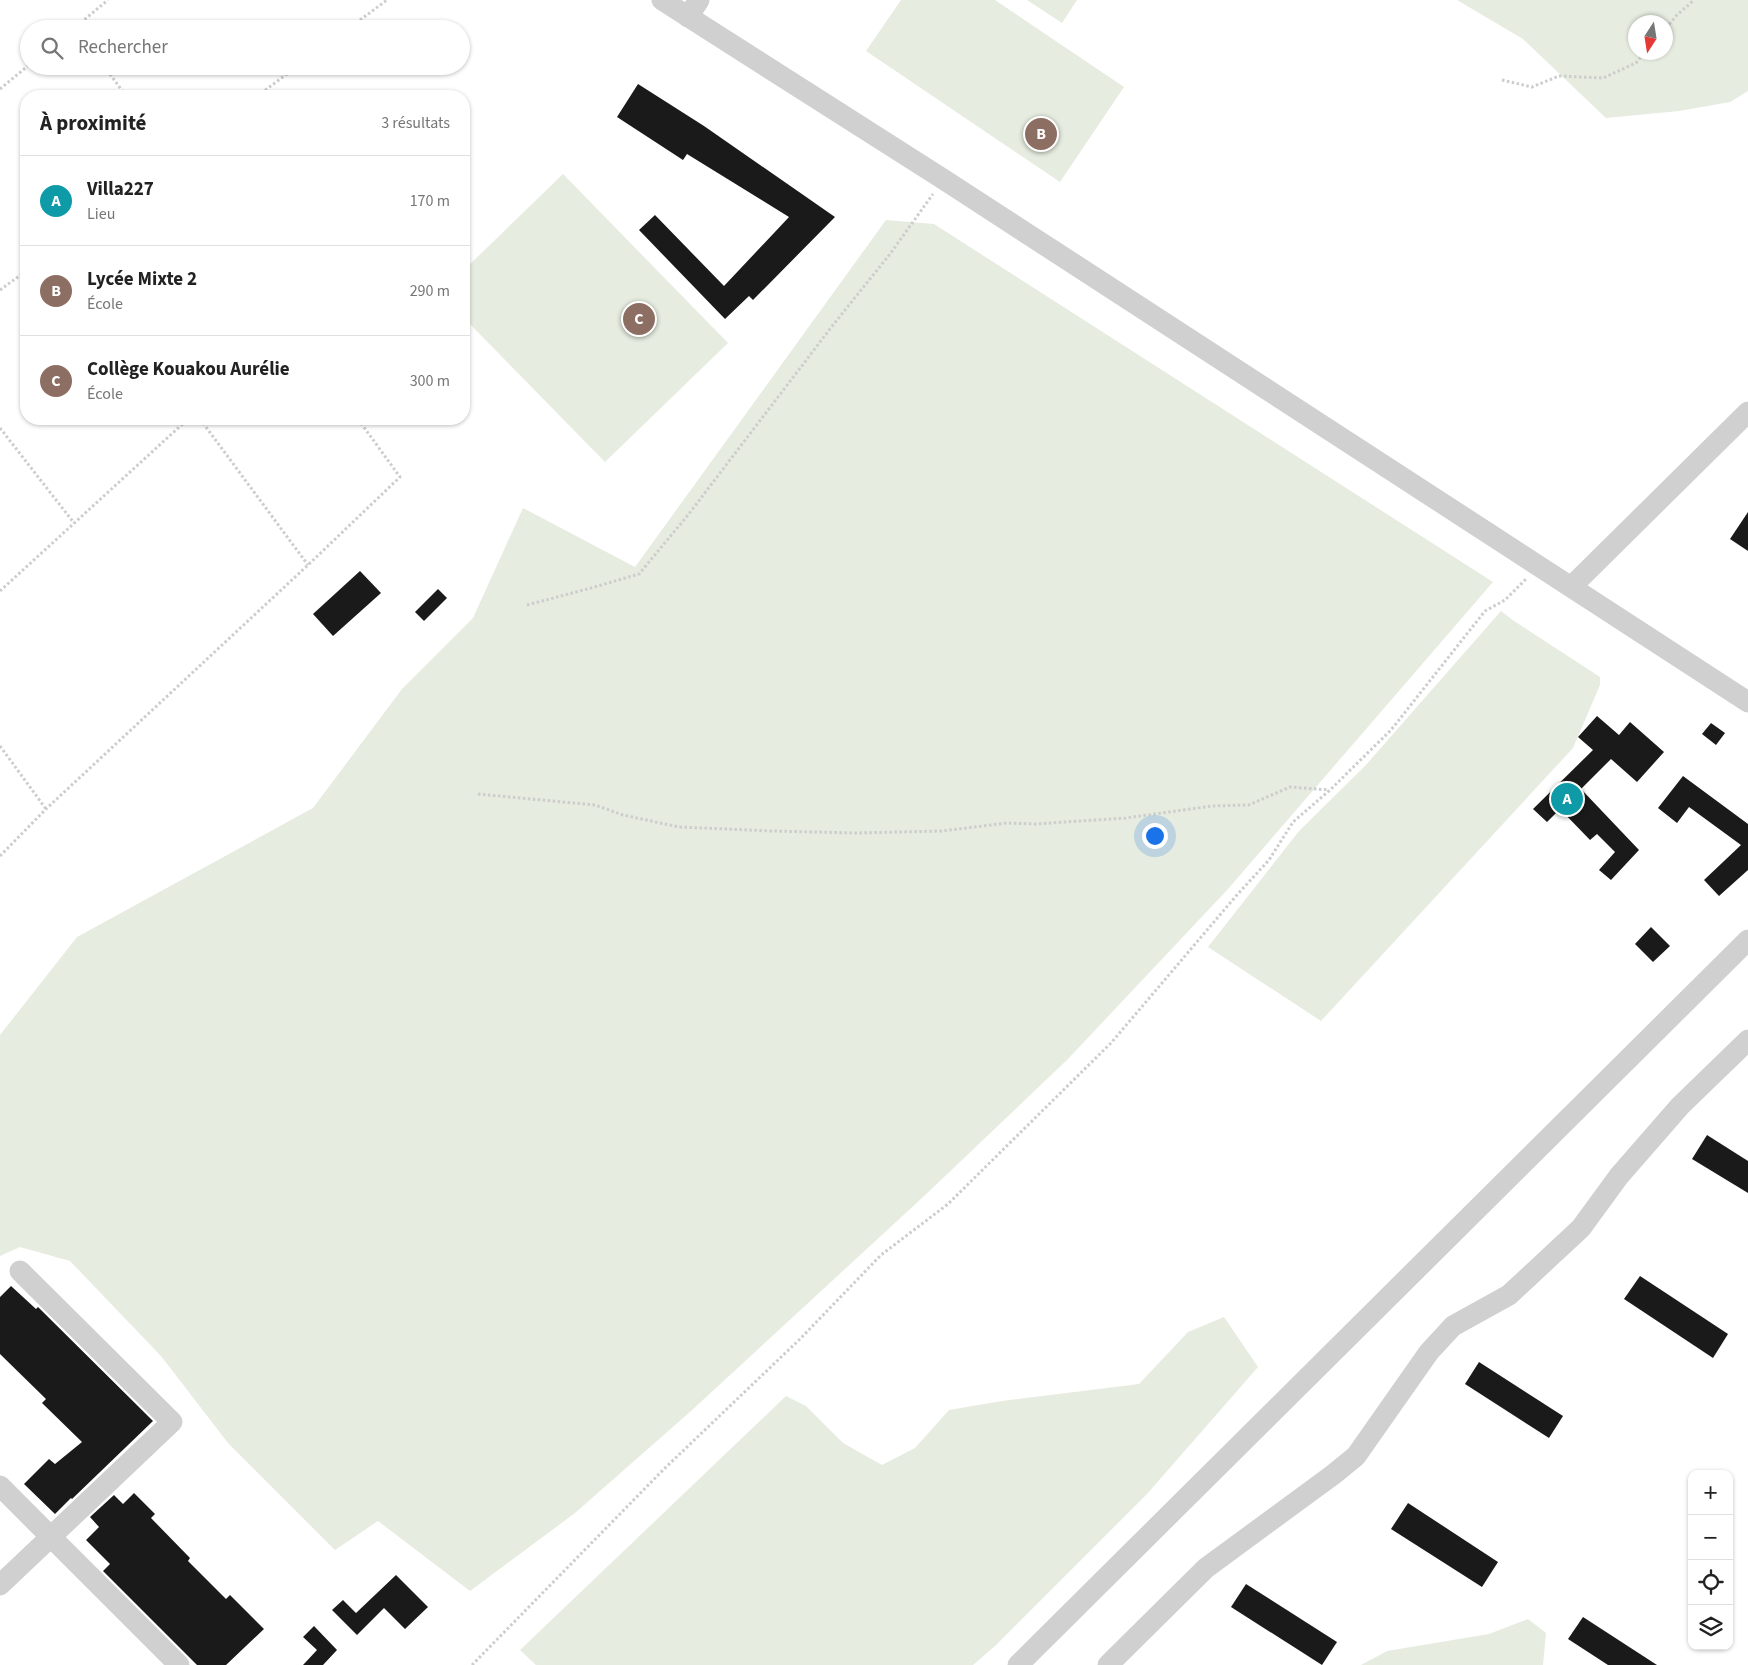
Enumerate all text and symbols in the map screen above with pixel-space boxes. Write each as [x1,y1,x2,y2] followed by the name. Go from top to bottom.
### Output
[1628,15,1673,60] north arrow
[20,20,470,75] search box
[38,34,66,62] icon: search
[78,34,168,61] text: Rechercher
[40,108,146,138] text: À proximité
[381,112,450,134] text: 3 résultats
[1025,115,1057,153] pin: B
[87,176,154,203] text: Villa227
[51,190,61,212] text: A
[410,190,450,212] text: 170 m
[87,203,115,225] text: Lieu
[87,266,197,293] text: Lycée Mixte 2
[51,280,61,302] text: B
[410,280,450,302] text: 290 m
[87,293,123,315] text: École
[623,300,655,338] pin: C
[87,356,290,383] text: Collège Kouakou Aurélie
[51,370,61,392] text: C
[410,370,450,392] text: 300 m
[87,383,123,405] text: École
[1551,780,1583,818] pin: A
[1142,823,1168,849] your location
[1688,1470,1733,1650] map controls
[1688,1470,1733,1515] button: +
[1688,1515,1733,1560] button: −
[1688,1560,1733,1605] button: locate
[1688,1605,1733,1650] button: layers

